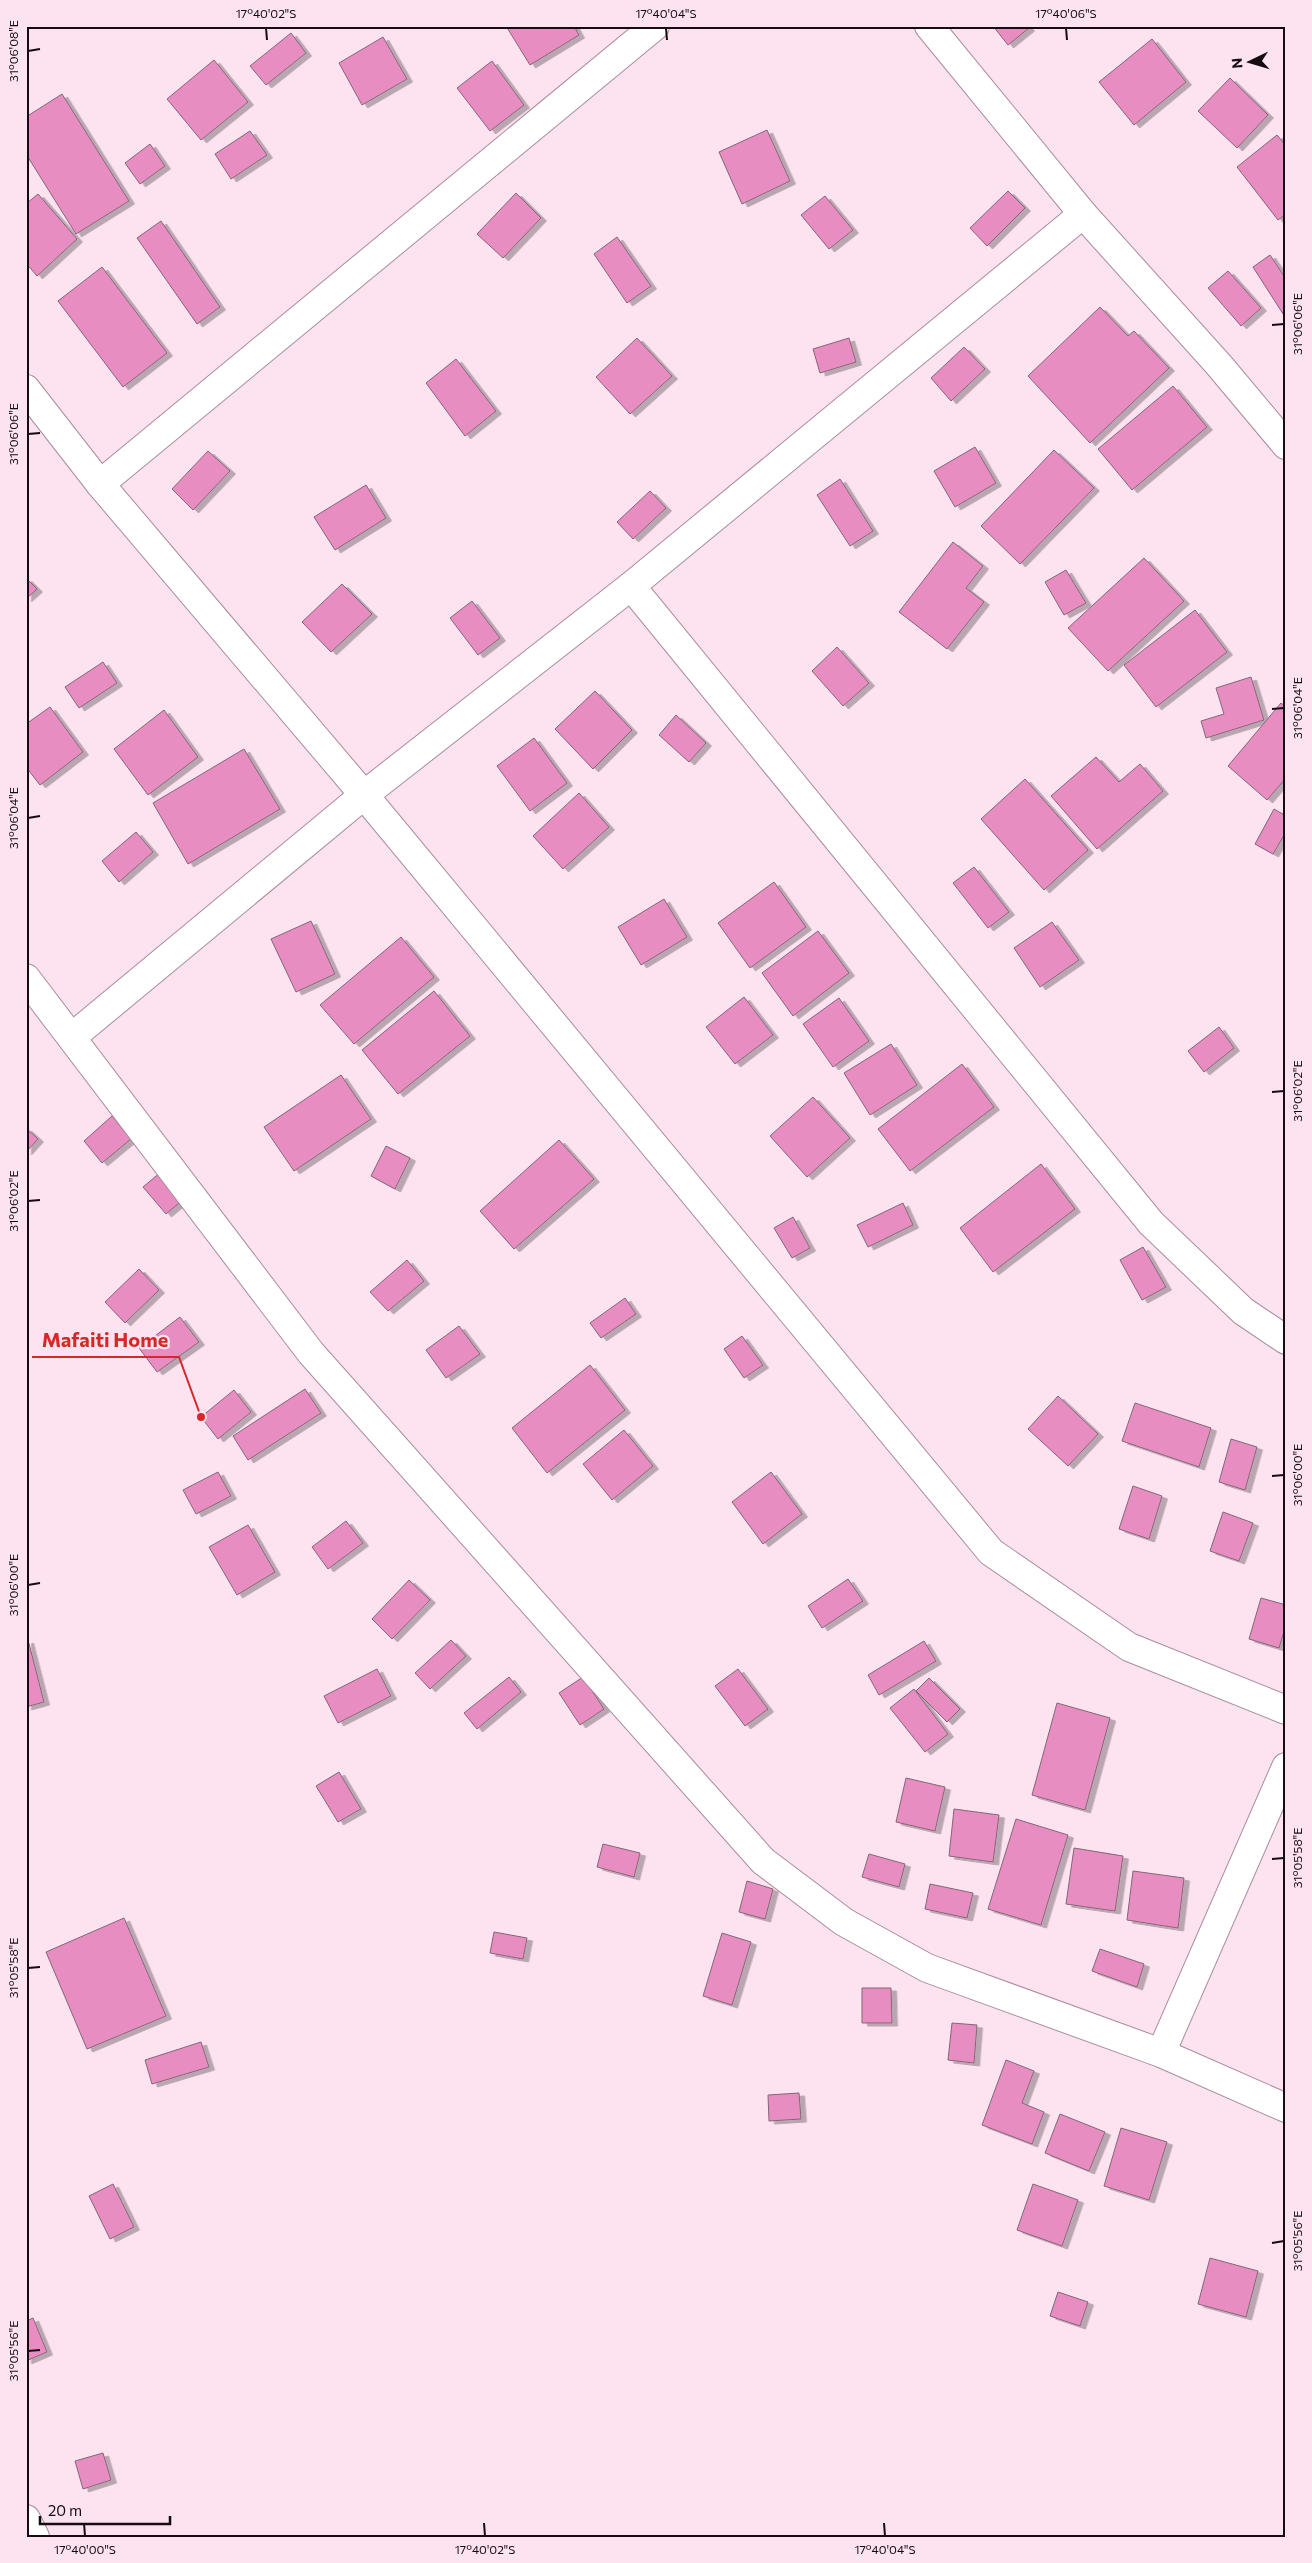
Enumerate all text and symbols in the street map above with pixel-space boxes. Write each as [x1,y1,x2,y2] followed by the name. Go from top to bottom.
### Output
[236,6,296,20] text: 17°40'02"S
[635,6,697,20] text: 17°40'04"S
[1035,6,1097,20] text: 17°40'06"S
[6,20,20,82] text: 31°06'08"E
[1224,38,1274,88] north arrow
[1228,57,1245,69] text: N
[1290,293,1304,355] text: 31°06'06"E
[6,403,20,465] text: 31°06'06"E
[1290,677,1304,739] text: 31°06'04"E
[6,787,20,849] text: 31°06'04"E
[1290,1060,1304,1122] text: 31°06'02"E
[6,1170,20,1232] text: 31°06'02"E
[32,1322,179,1357] callout: Mafaiti Home
[42,1327,168,1351] text: Mafaiti Home
[1290,1444,1304,1506] text: 31°06'00"E
[6,1554,20,1616] text: 31°06'00"E
[1290,1828,1304,1888] text: 31°05'58"E
[6,1938,20,1998] text: 31°05'58"E
[1290,2211,1304,2271] text: 31°05'56"E
[6,2321,20,2381] text: 31°05'56"E
[40,2493,170,2525] scale bar
[48,2501,82,2519] text: 20 m
[54,2542,116,2556] text: 17°40'00"S
[455,2542,515,2556] text: 17°40'02"S
[854,2542,916,2556] text: 17°40'04"S

